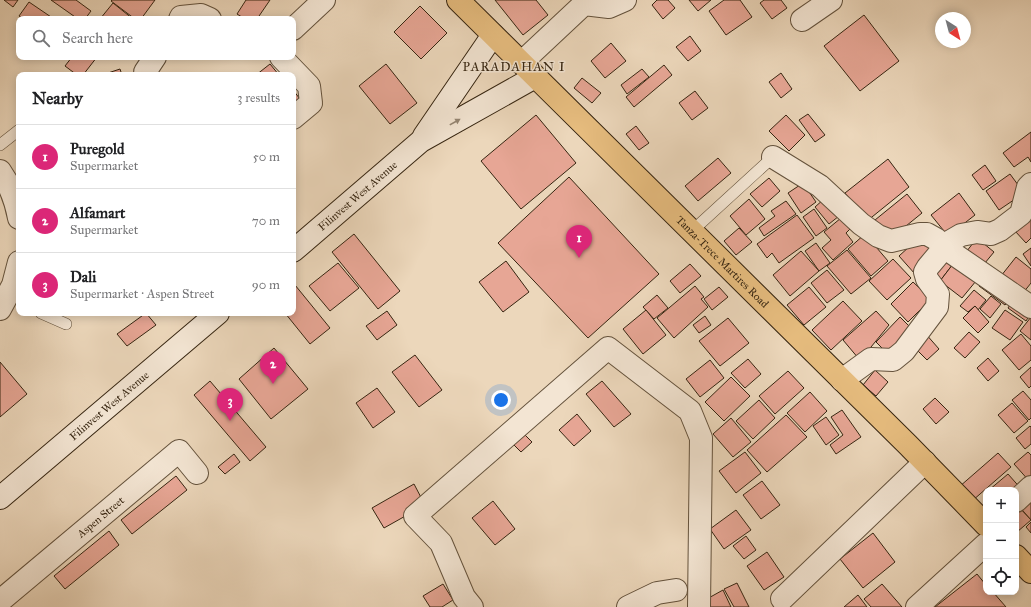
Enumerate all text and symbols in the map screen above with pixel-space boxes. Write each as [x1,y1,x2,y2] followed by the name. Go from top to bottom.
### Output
[935,12,971,48] north arrow
[16,16,296,60] search box
[30,27,52,49] icon: search
[62,29,133,47] text: Search here
[463,59,565,75] district label: PARADAHAN I
[32,88,83,109] text: Nearby
[237,90,280,106] text: 3 results
[449,118,461,125] one-way arrow
[70,140,125,158] text: Puregold
[42,149,48,165] text: 1
[253,149,280,165] text: 50 m
[70,158,138,174] text: Supermarket
[316,158,400,234] street label: Filinvest West Avenue
[70,204,125,222] text: Alfamart
[42,213,48,229] text: 2
[252,213,280,229] text: 70 m
[673,213,771,311] street label: Tanza-Trece Martires Road
[70,222,138,238] text: Supermarket
[566,225,592,258] pin: 1
[70,268,96,286] text: Dali
[42,277,48,293] text: 3
[252,277,280,293] text: 90 m
[70,286,214,302] text: Supermarket · Aspen Street
[260,351,286,384] pin: 2
[67,368,152,443] street label: Filinvest West Avenue
[217,388,243,421] pin: 3
[491,390,511,410] your location
[983,487,1019,595] map controls
[983,487,1019,523] button: +
[74,494,127,541] street label: Aspen Street
[983,523,1019,559] button: −
[983,559,1019,595] button: locate

